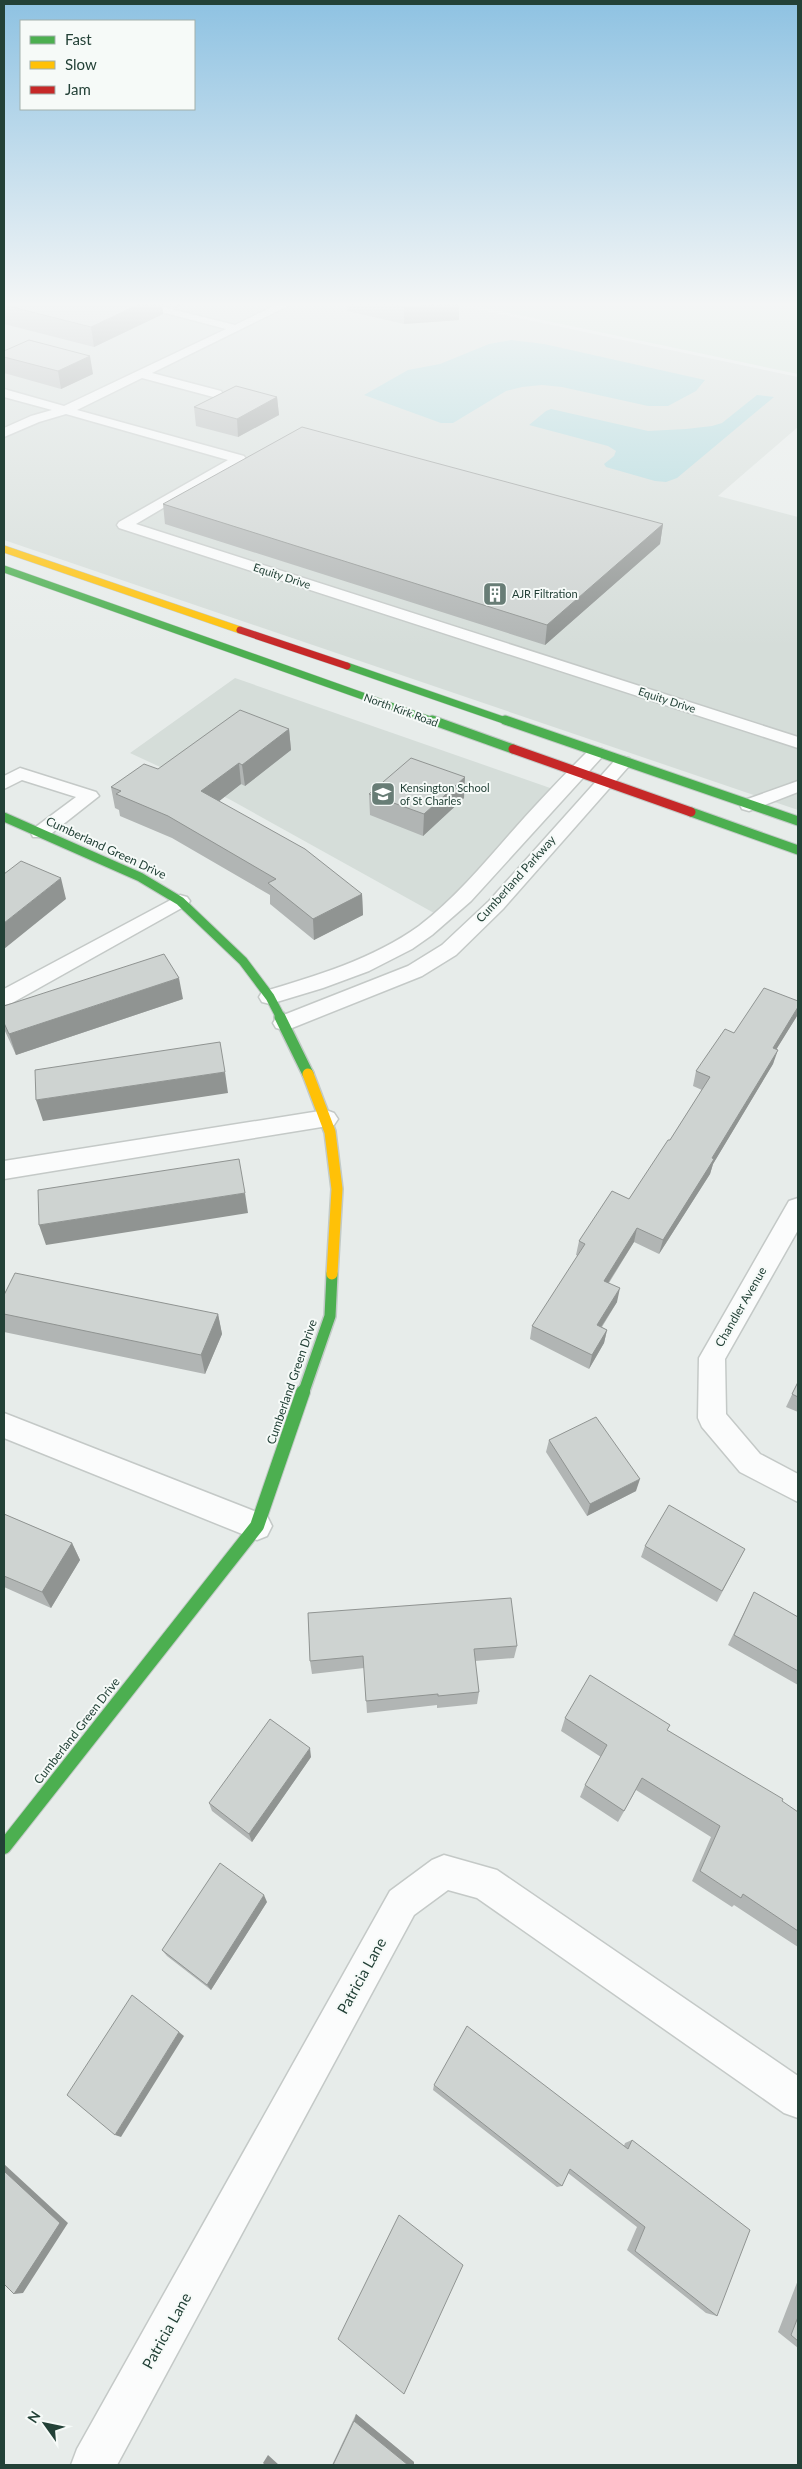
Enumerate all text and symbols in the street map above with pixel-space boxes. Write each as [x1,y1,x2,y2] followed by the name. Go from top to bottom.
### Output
[20,20,195,110] legend
[65,30,92,48] text: Fast
[65,55,97,73] text: Slow
[65,80,91,98] text: Jam
[252,560,313,591] street label: Equity Drive
[482,581,508,607] building icon: AJR Filtration
[512,587,578,600] place label: AJR Filtration
[637,684,698,715] street label: Equity Drive
[362,690,440,729] street label: North Kirk Road
[370,781,396,807] school or university icon: Kensington School of St Charles
[400,781,490,807] place label: Kensington School of St Charles
[44,813,169,882] street label: Cumberland Green Drive
[473,831,559,925] street label: Cumberland Parkway
[712,1264,770,1349] street label: Chandler Avenue
[263,1317,320,1446] street label: Cumberland Green Drive
[30,1674,123,1787] street label: Cumberland Green Drive
[333,1934,389,2017] street label: Patricia Lane
[138,2289,194,2372] street label: Patricia Lane
[20,2399,70,2449] north arrow
[24,2407,44,2426] text: N

